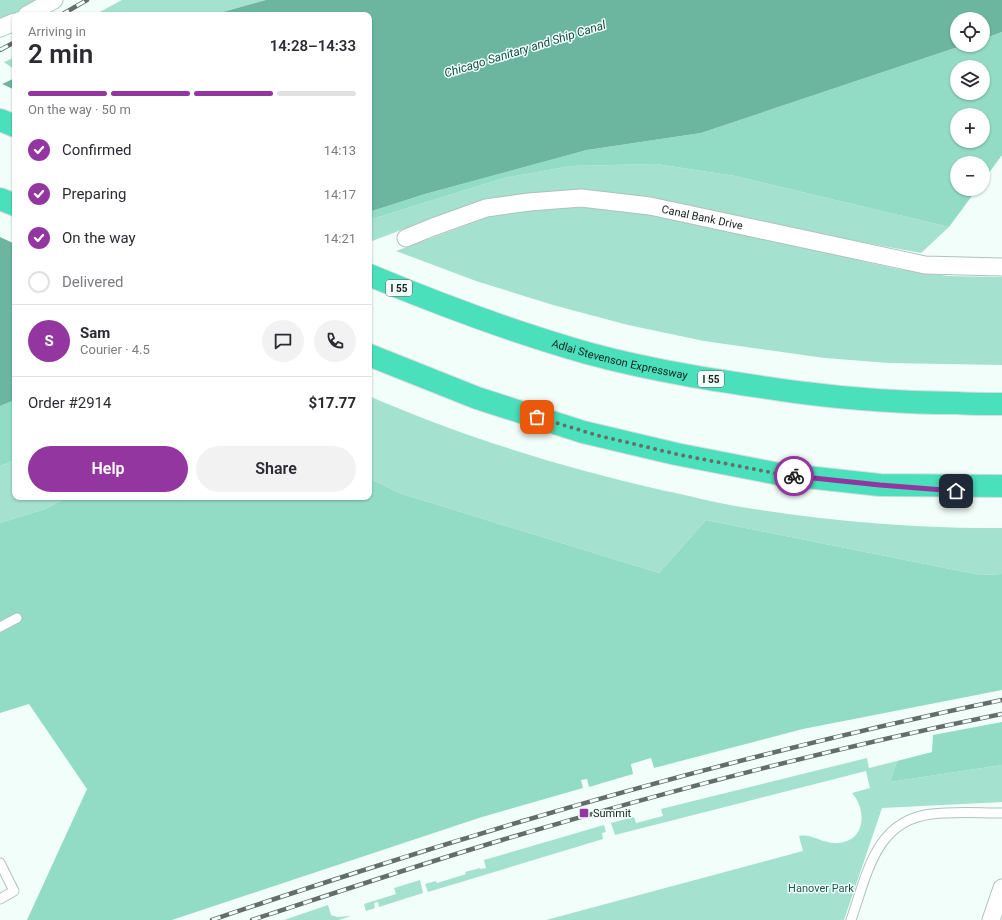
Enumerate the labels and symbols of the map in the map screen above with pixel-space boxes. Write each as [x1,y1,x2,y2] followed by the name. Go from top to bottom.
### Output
[443,18,608,80] water label: Chicago Sanitary and Ship Canal
[661,202,744,232] street label: Canal Bank Drive
[386,280,412,296] road number: I 55
[550,336,690,382] street label: Adlai Stevenson Expressway
[698,371,724,387] road number: I 55
[520,400,554,434] pin
[774,456,814,496] courier
[939,474,973,508] pin
[578,807,590,819] marker: Summit
[593,807,632,820] place label: Summit
[788,882,854,895] park label: Hanover Park

